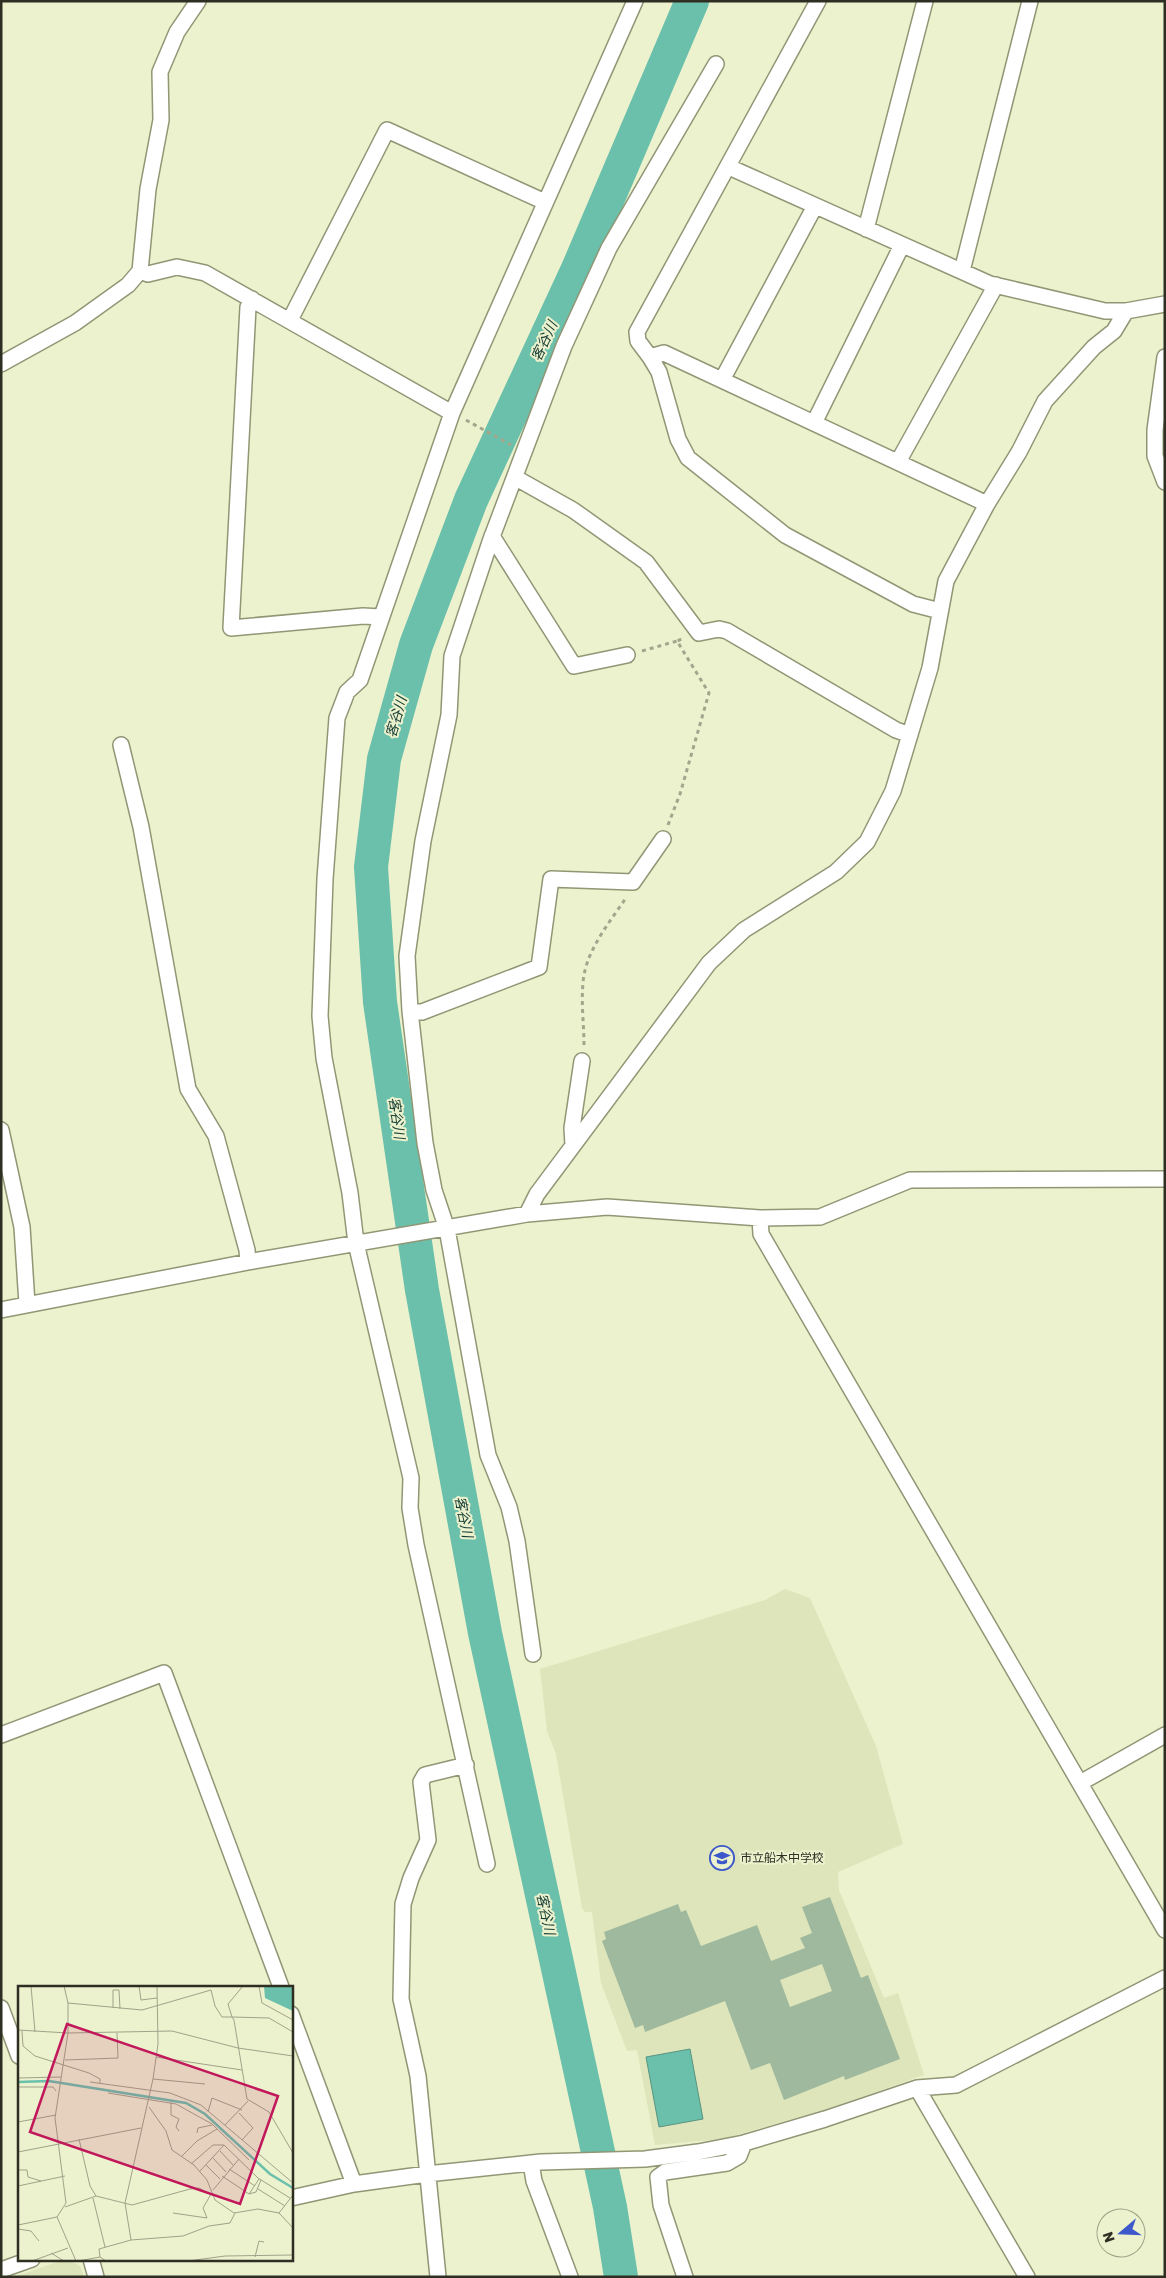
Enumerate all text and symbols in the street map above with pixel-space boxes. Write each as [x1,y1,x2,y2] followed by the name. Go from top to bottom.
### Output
[528,317,562,364] water label: 客谷川
[383,693,411,740] water label: 客谷川
[385,1096,408,1142] water label: 客谷川
[451,1495,476,1541] water label: 客谷川
[709,1845,735,1871] school or university icon: 市立船木中学校
[740,1851,824,1865] place label: 市立船木中学校
[533,1892,559,1938] water label: 客谷川
[18,1986,292,2260] inset map
[1096,2208,1146,2258] north arrow
[1100,2230,1119,2245] text: N

